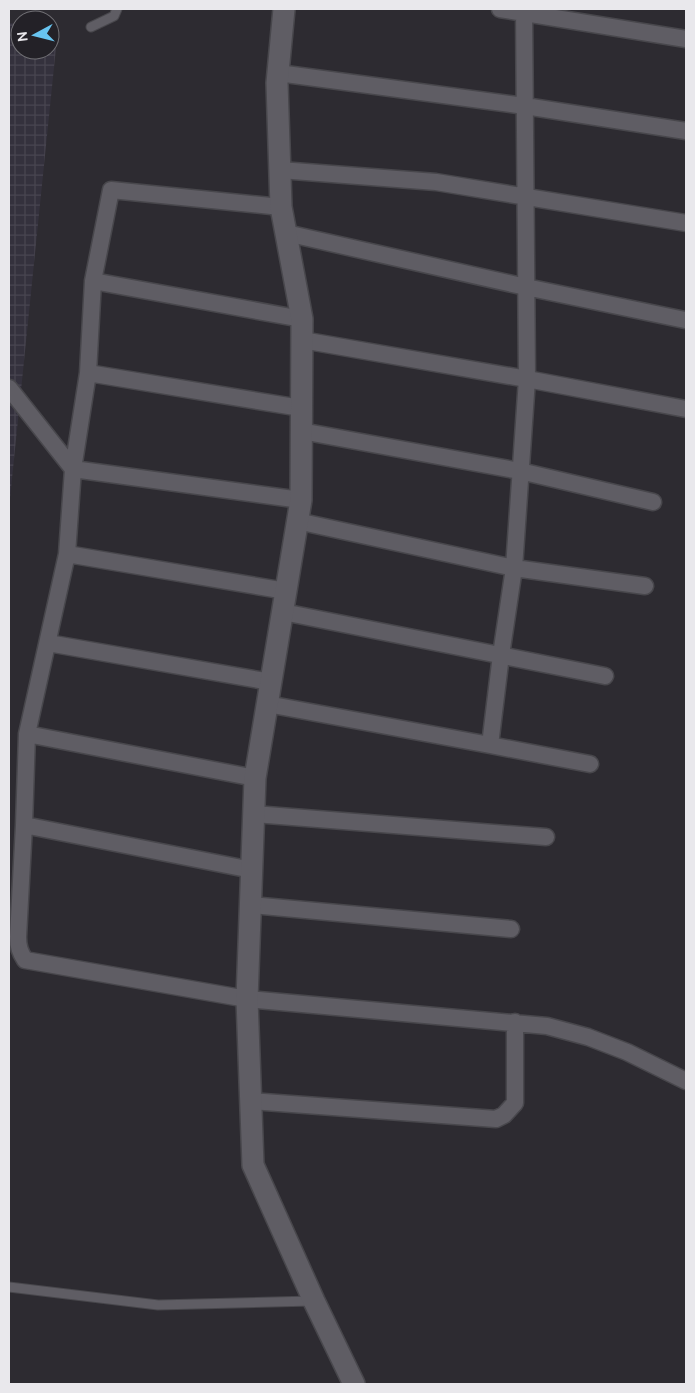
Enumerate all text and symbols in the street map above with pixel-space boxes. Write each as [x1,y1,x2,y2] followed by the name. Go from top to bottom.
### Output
[10,10,60,60] north arrow
[14,30,31,43] text: N

